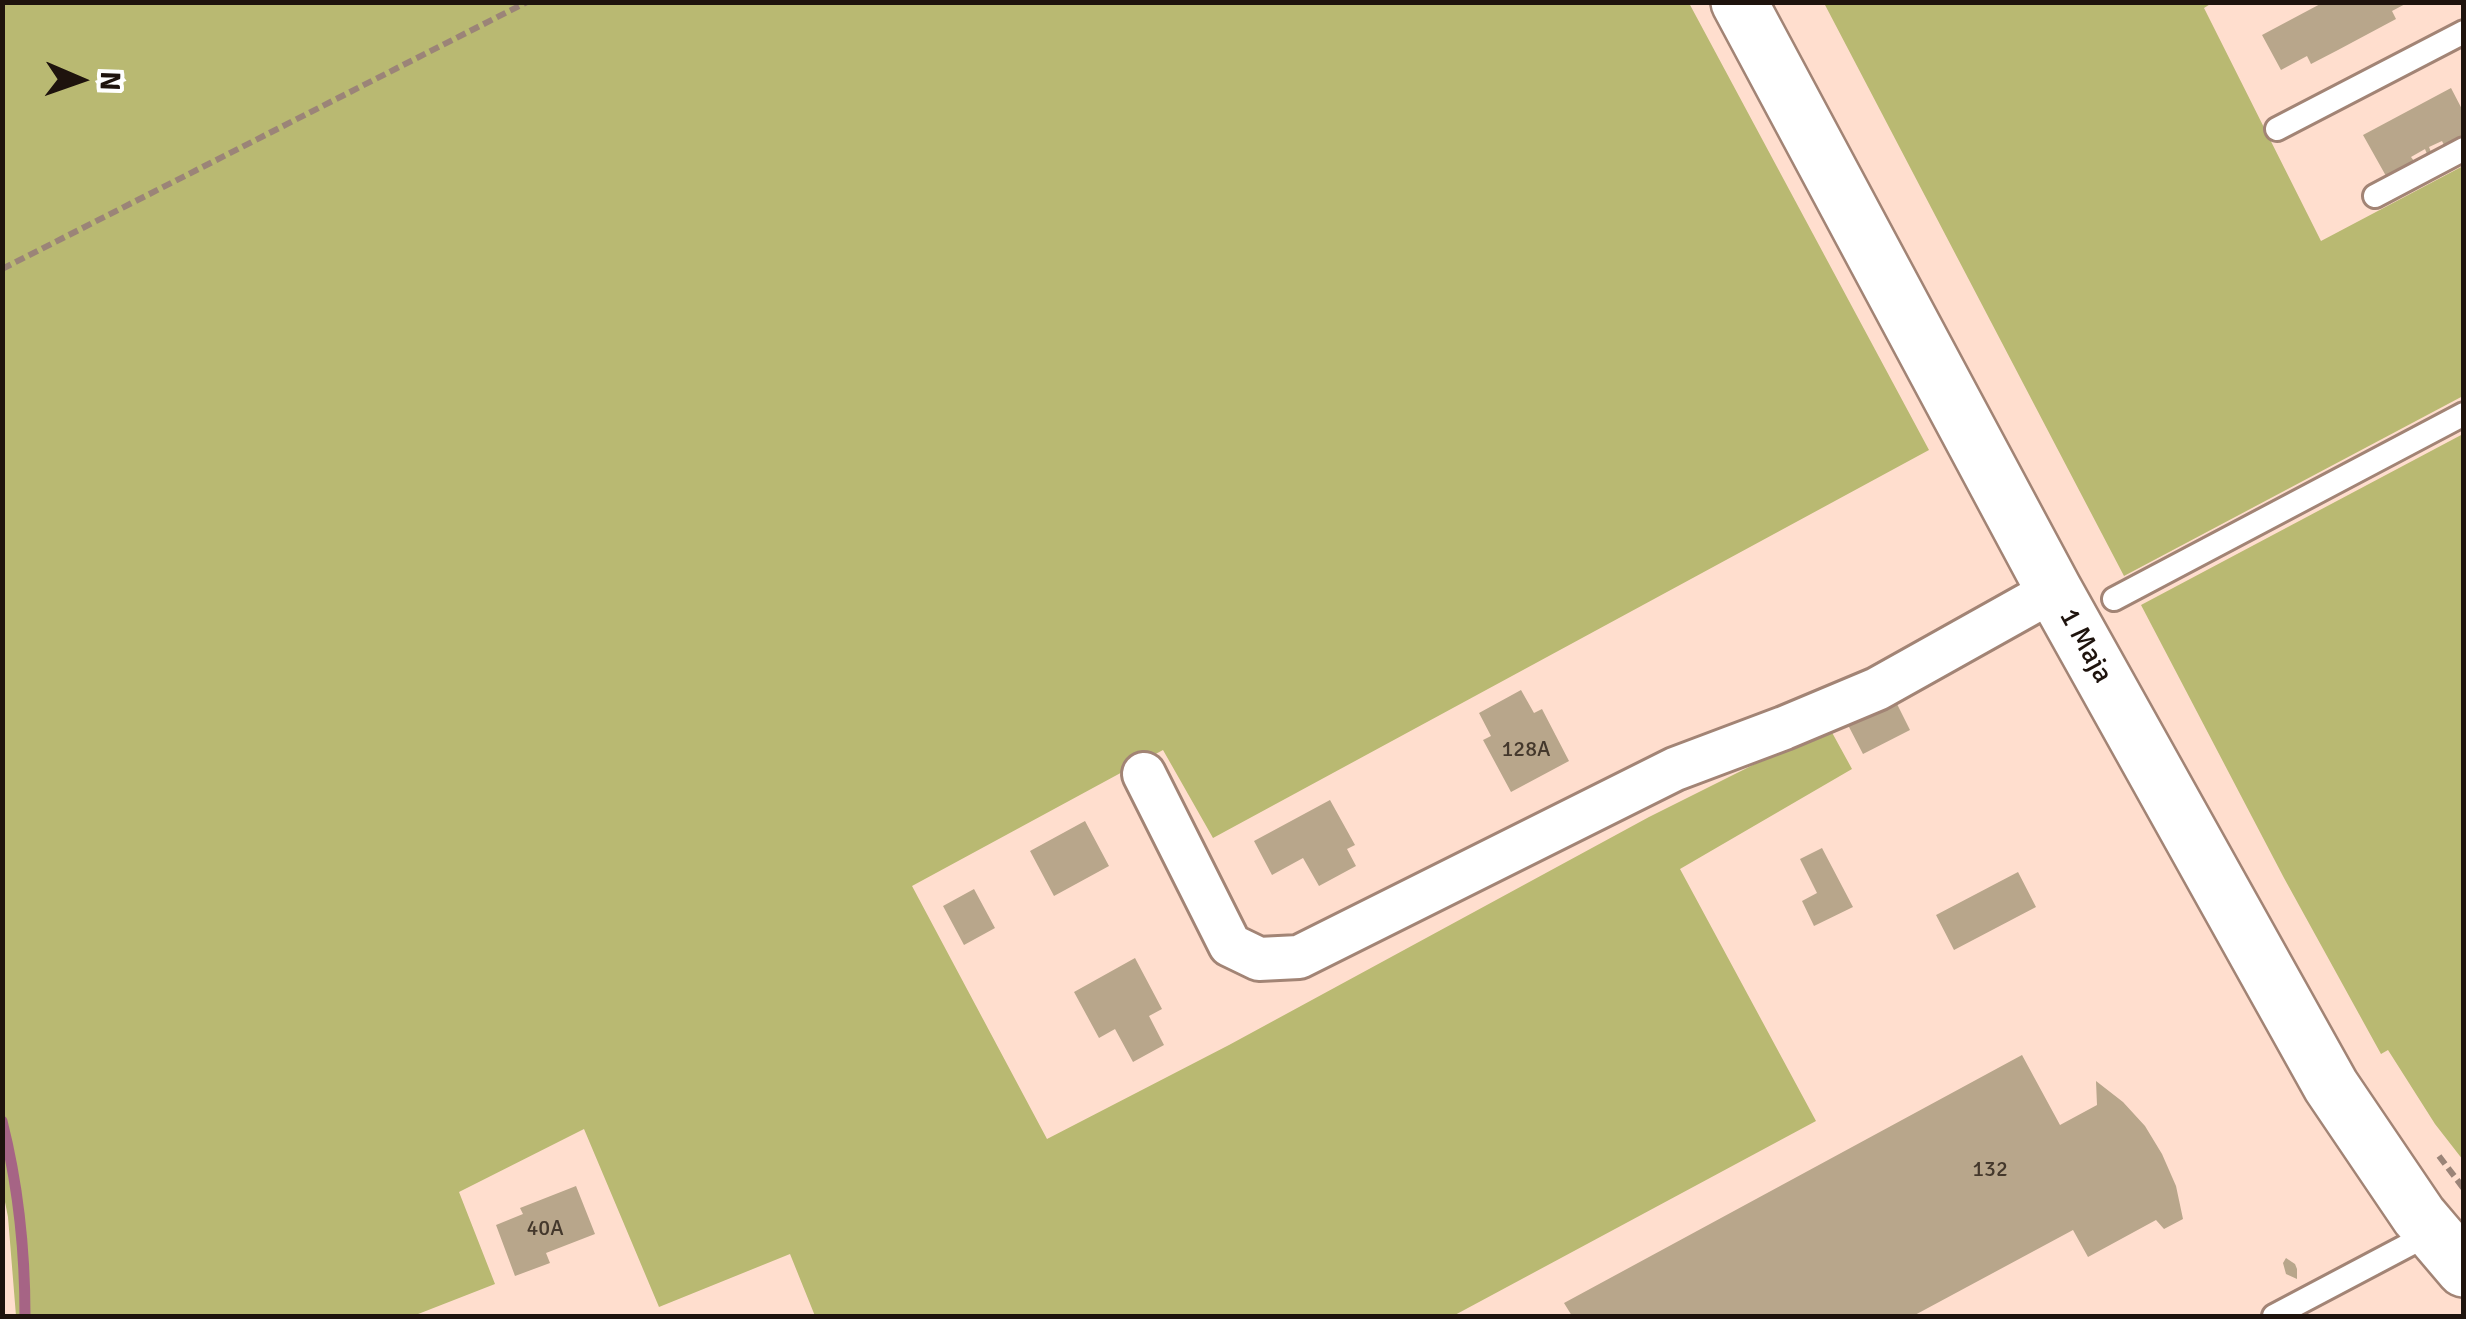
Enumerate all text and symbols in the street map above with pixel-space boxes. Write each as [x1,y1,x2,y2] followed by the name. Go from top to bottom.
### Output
[30,30,130,130] north arrow
[93,71,127,91] text: N
[2051,603,2119,689] street label: 1 Maja
[1501,737,1551,763] house number: 128A
[1972,1157,2008,1183] house number: 132
[526,1216,564,1242] house number: 40A

